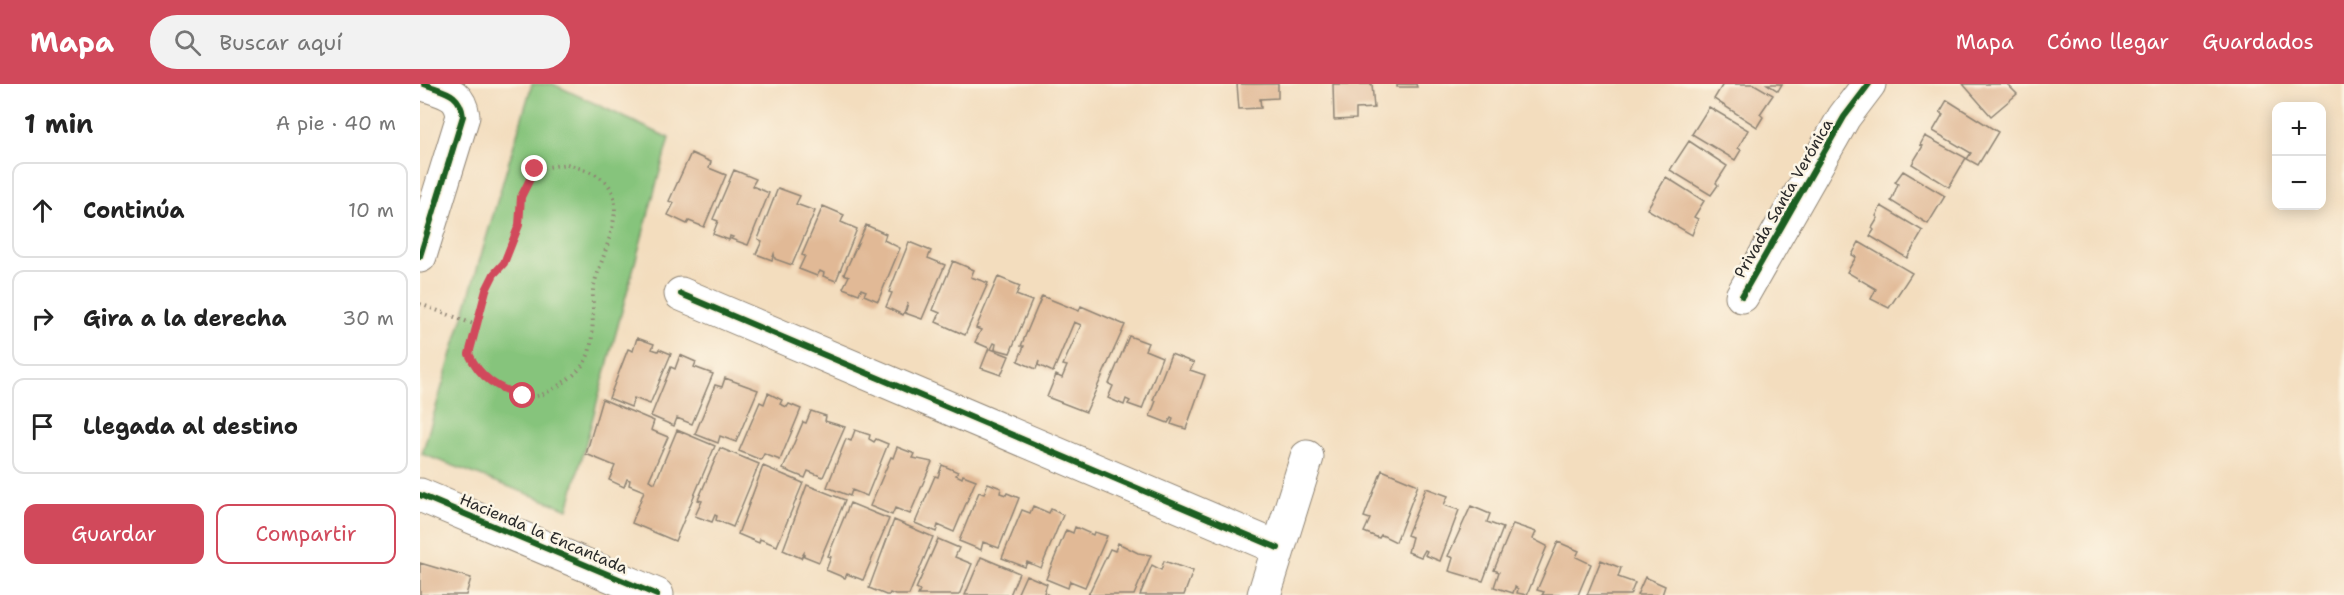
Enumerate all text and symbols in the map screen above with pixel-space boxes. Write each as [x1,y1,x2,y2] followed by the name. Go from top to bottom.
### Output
[150,15,570,69] search box
[30,23,114,61] text: Mapa
[171,26,204,59] icon: search
[219,28,342,57] text: Buscar aquí
[1956,28,2014,56] text: Mapa
[2047,28,2169,56] text: Cómo llegar
[2202,28,2314,56] text: Guardados
[2272,102,2326,210] map controls
[2272,102,2326,156] button: +
[24,106,93,141] text: 1 min
[276,110,396,136] text: A pie · 40 m
[1729,115,1838,282] street label: Privada Santa Verónica
[521,155,547,181] route end
[2272,156,2326,210] button: −
[26,194,59,227] icon: ahead
[83,196,185,225] text: Continúa
[348,197,394,223] text: 10 m
[26,302,59,335] icon: right
[83,304,287,333] text: Gira a la derecha
[342,305,394,331] text: 30 m
[509,382,535,408] route start
[26,410,59,443] icon: arrive
[83,412,298,441] text: Llegada al destino
[456,488,631,578] street label: Hacienda la Encantada
[24,504,204,564] button: Guardar
[216,504,396,564] button: Compartir

